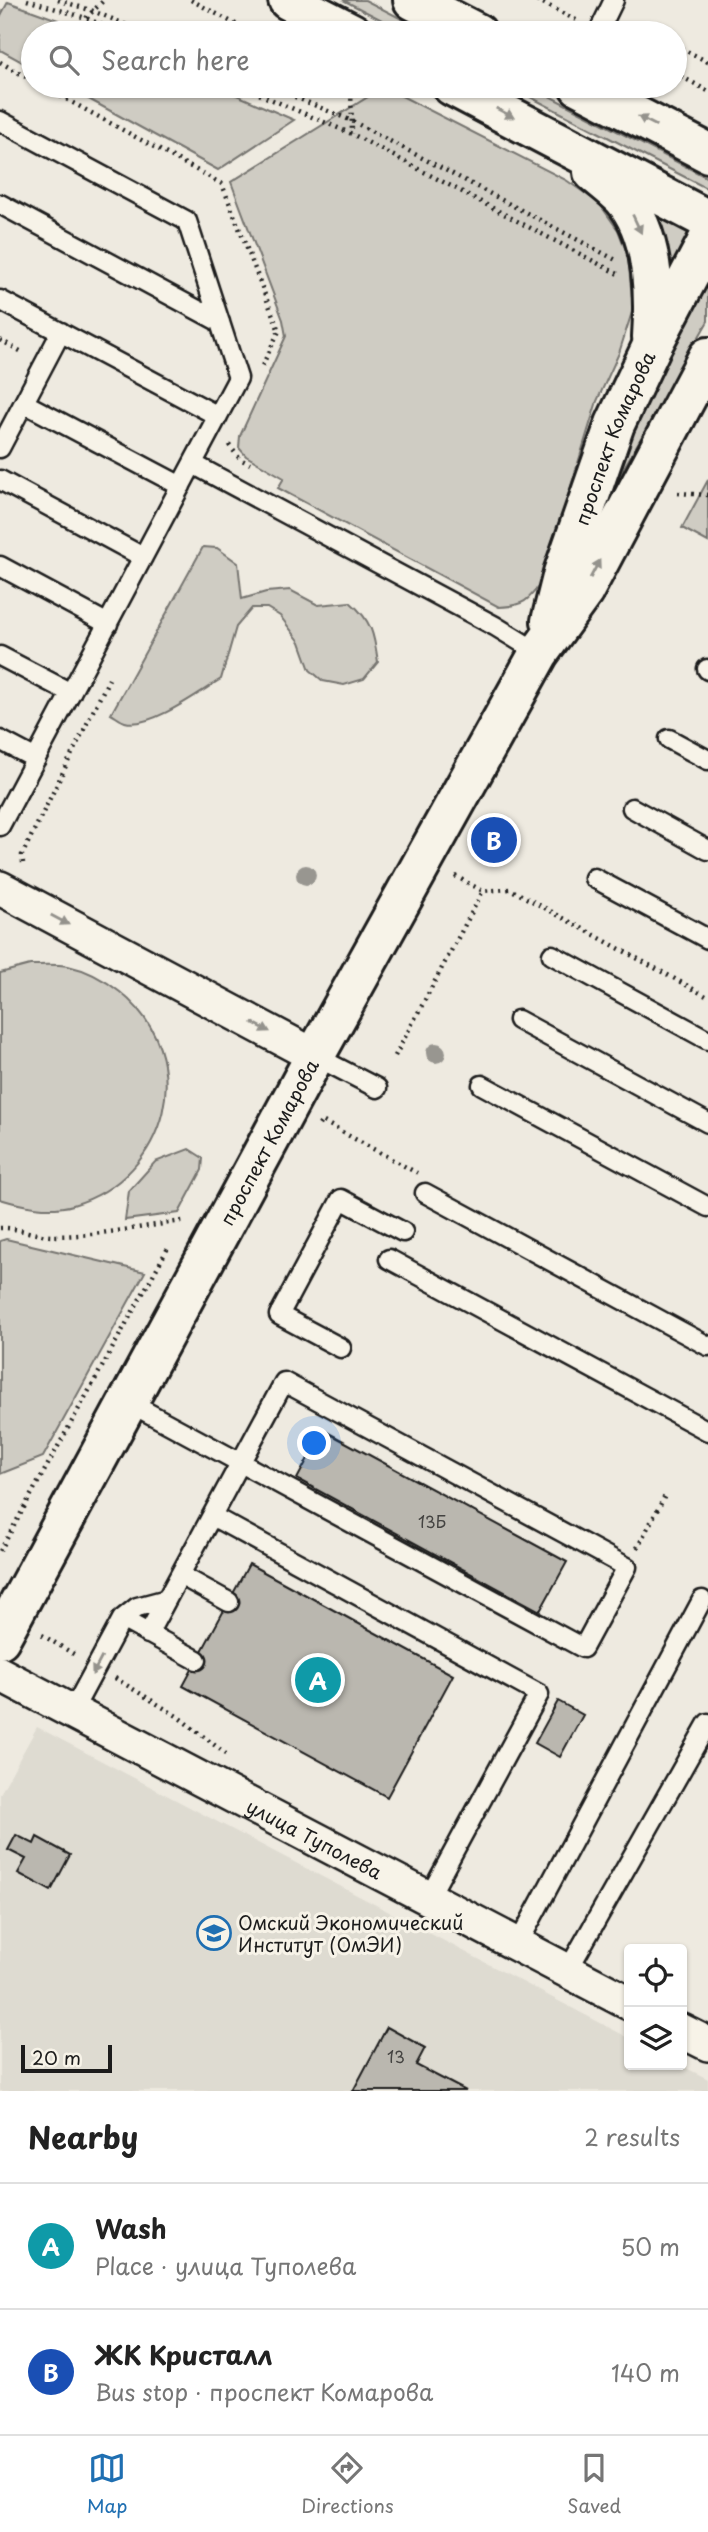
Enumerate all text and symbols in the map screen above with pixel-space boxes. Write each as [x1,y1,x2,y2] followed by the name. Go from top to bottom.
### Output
[21,21,687,98] search box
[101,40,250,79] text: Search here
[45,41,83,79] icon: search
[495,107,514,119] one-way arrow
[637,116,657,128] one-way arrow
[631,214,643,234] one-way arrow
[567,346,662,529] street label: проспект Комарова
[590,559,601,579] one-way arrow
[471,814,517,866] pin: B
[50,914,70,926] one-way arrow
[251,1022,271,1033] one-way arrow
[212,1054,325,1230] street label: проспект Комарова
[297,1426,331,1460] your location
[418,1509,446,1533] house number: 13Б
[295,1654,341,1706] pin: A
[91,1656,103,1676] one-way arrow
[242,1791,388,1886] street label: улица Туполева
[238,1908,463,1958] place label: Омский Экономический Институт (ОмЭИ)
[195,1914,233,1952] school or university icon: Омский Экономический Институт (ОмЭИ)
[624,1944,687,2070] map controls
[624,1944,687,2007] button: locate
[624,2007,687,2070] button: layers
[21,2042,112,2074] scale bar
[32,2043,81,2071] text: 20 m
[387,2044,405,2068] house number: 13
[28,2114,138,2159] text: Nearby
[584,2119,680,2154] text: 2 results
[95,2209,167,2248] text: Wash
[42,2229,60,2264] text: A
[620,2229,680,2264] text: 50 m
[95,2248,356,2283] text: Place · улица Туполева
[95,2335,273,2374] text: ЖК Кристалл
[43,2355,59,2390] text: B
[611,2355,680,2390] text: 140 m
[95,2374,433,2409] text: Bus stop · проспект Комарова
[87,2449,127,2519] tab: Map
[301,2449,394,2519] tab: Directions
[567,2449,621,2519] tab: Saved

